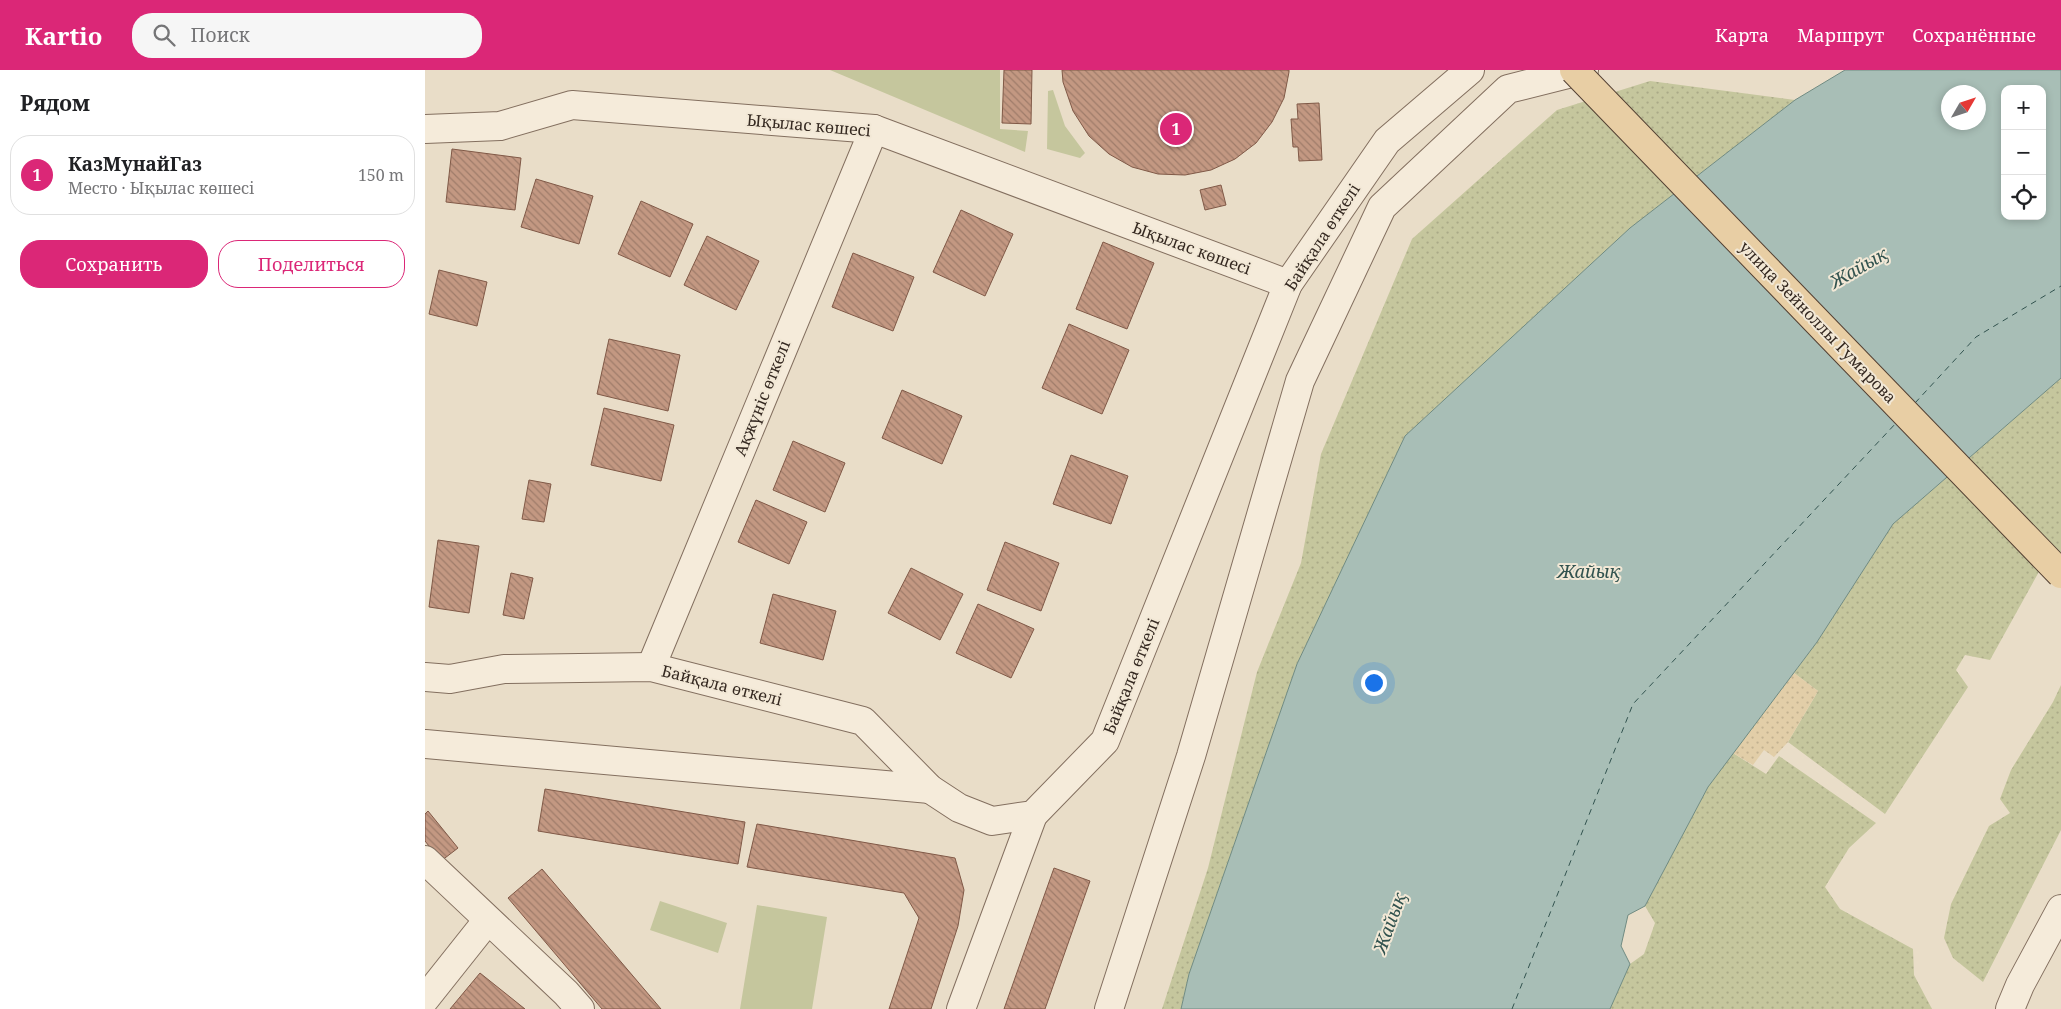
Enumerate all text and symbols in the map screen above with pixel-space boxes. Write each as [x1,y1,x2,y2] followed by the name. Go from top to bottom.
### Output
[132,13,482,58] search box
[25,19,102,52] text: Kartio
[150,21,178,49] icon: search
[190,22,250,48] text: Поиск
[1715,23,1769,47] text: Карта
[1797,23,1884,47] text: Маршрут
[1912,23,2036,47] text: Сохранённые
[1941,85,1986,130] north arrow
[2001,85,2046,220] map controls
[2001,85,2046,130] button: +
[20,89,90,117] text: Рядом
[746,109,873,141] street label: Ықылас көшесі
[1160,110,1192,148] pin: 1
[2001,130,2046,175] button: −
[68,151,202,177] text: КазМунайГаз
[32,164,42,186] text: 1
[358,164,404,186] text: 150 m
[2001,175,2046,220] button: locate
[68,177,254,199] text: Место · Ықылас көшесі
[1279,179,1365,295] street label: Байқала өткелі
[1130,216,1255,280] street label: Ықылас көшесі
[1735,236,1901,408] street label: улица Зейноллы Гумарова
[20,240,208,288] button: Сохранить
[218,240,405,288] button: Поделиться
[1824,241,1892,294] water label: Жайық
[729,336,795,459] street label: Ақжүніс өткелі
[1556,559,1621,583] water label: Жайық
[1098,614,1165,737] street label: Байқала өткелі
[659,659,785,711] street label: Байқала өткелі
[1361,670,1387,696] your location
[1366,889,1411,958] water label: Жайық

